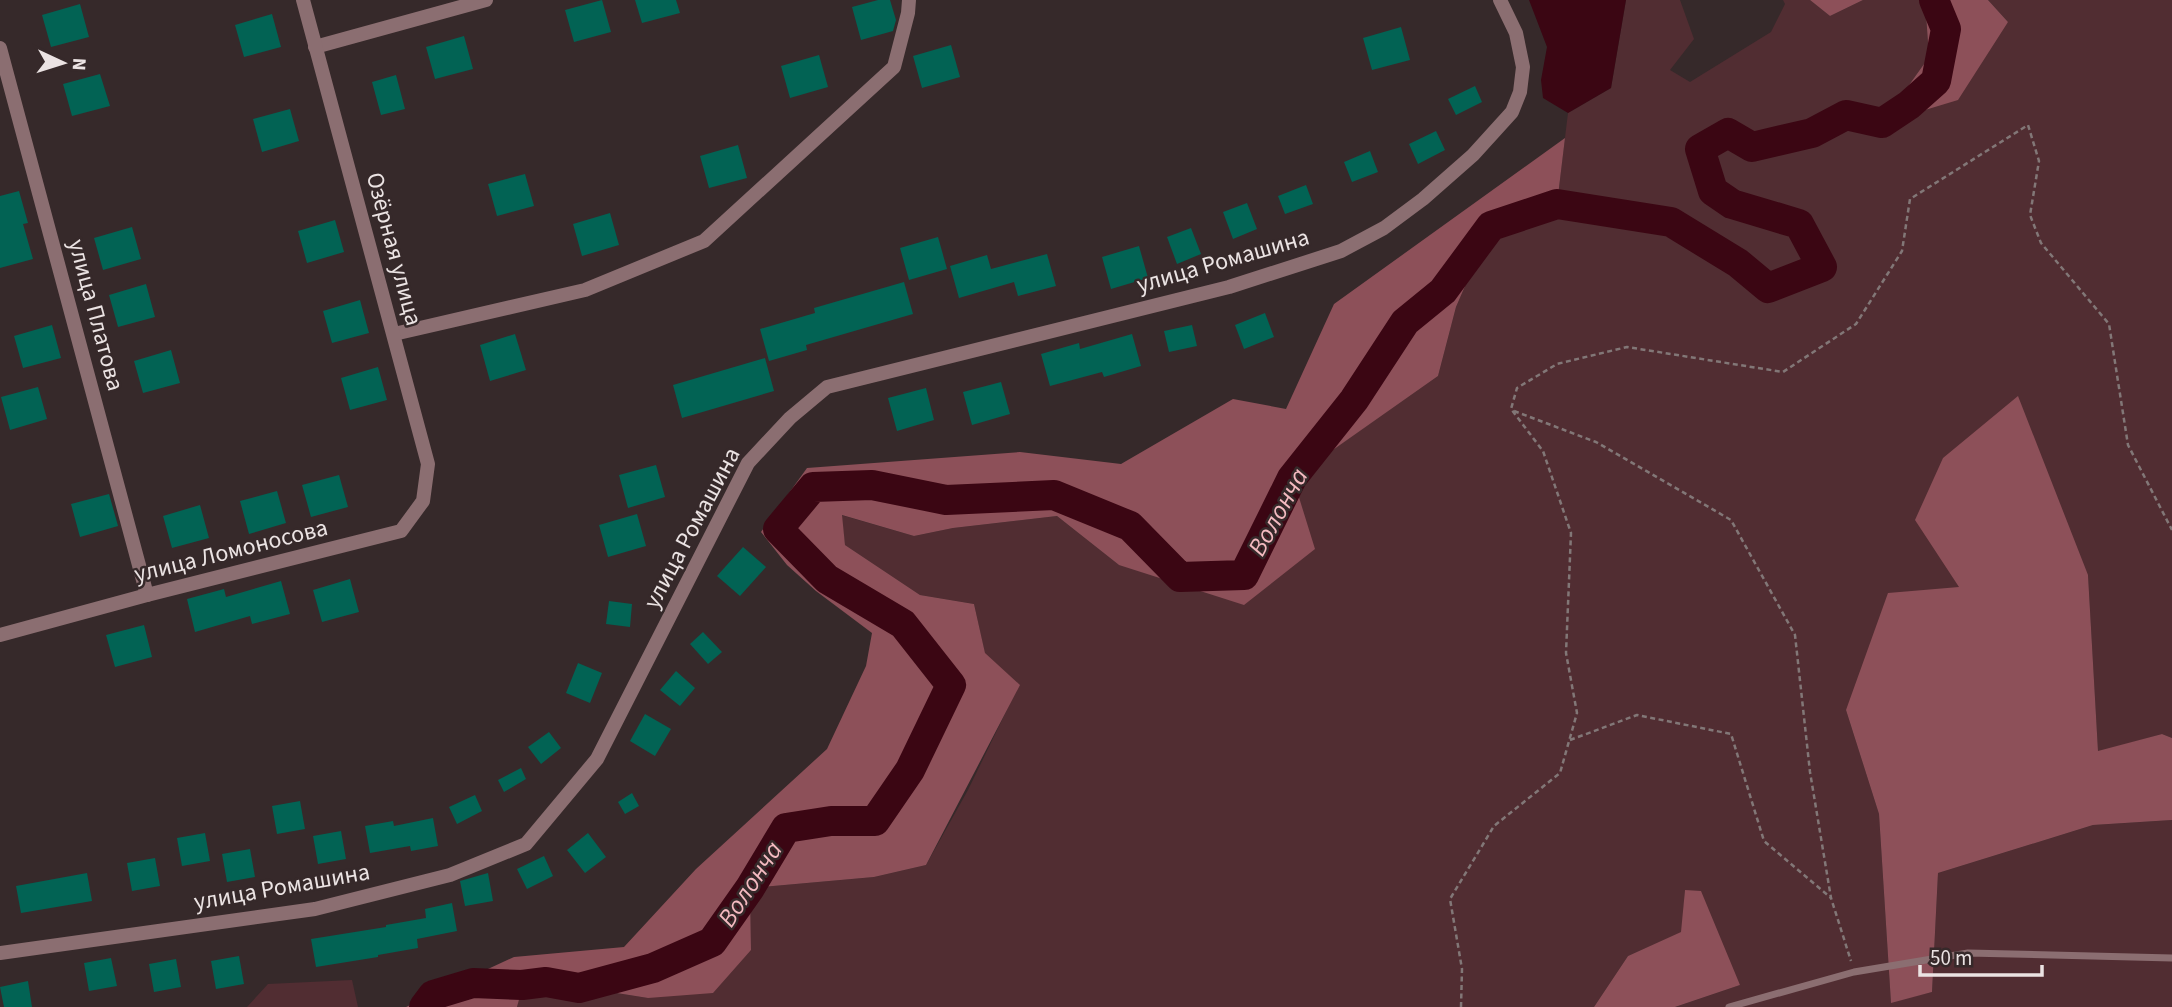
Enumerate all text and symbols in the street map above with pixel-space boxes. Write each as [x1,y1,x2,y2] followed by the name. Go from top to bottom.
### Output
[28,28,98,98] north arrow
[65,57,92,71] text: N
[357,168,431,330] street label: Озёрная улица
[1133,220,1313,302] street label: улица Ромашина
[59,235,133,395] street label: улица Платова
[635,441,749,615] street label: улица Ромашина
[1239,461,1317,563] water label: Волонча
[131,510,331,592] street label: улица Ломоносова
[709,834,792,934] water label: Волонча
[191,854,373,920] street label: улица Ромашина
[1920,934,2042,978] scale bar
[1930,943,1972,973] text: 50 m

